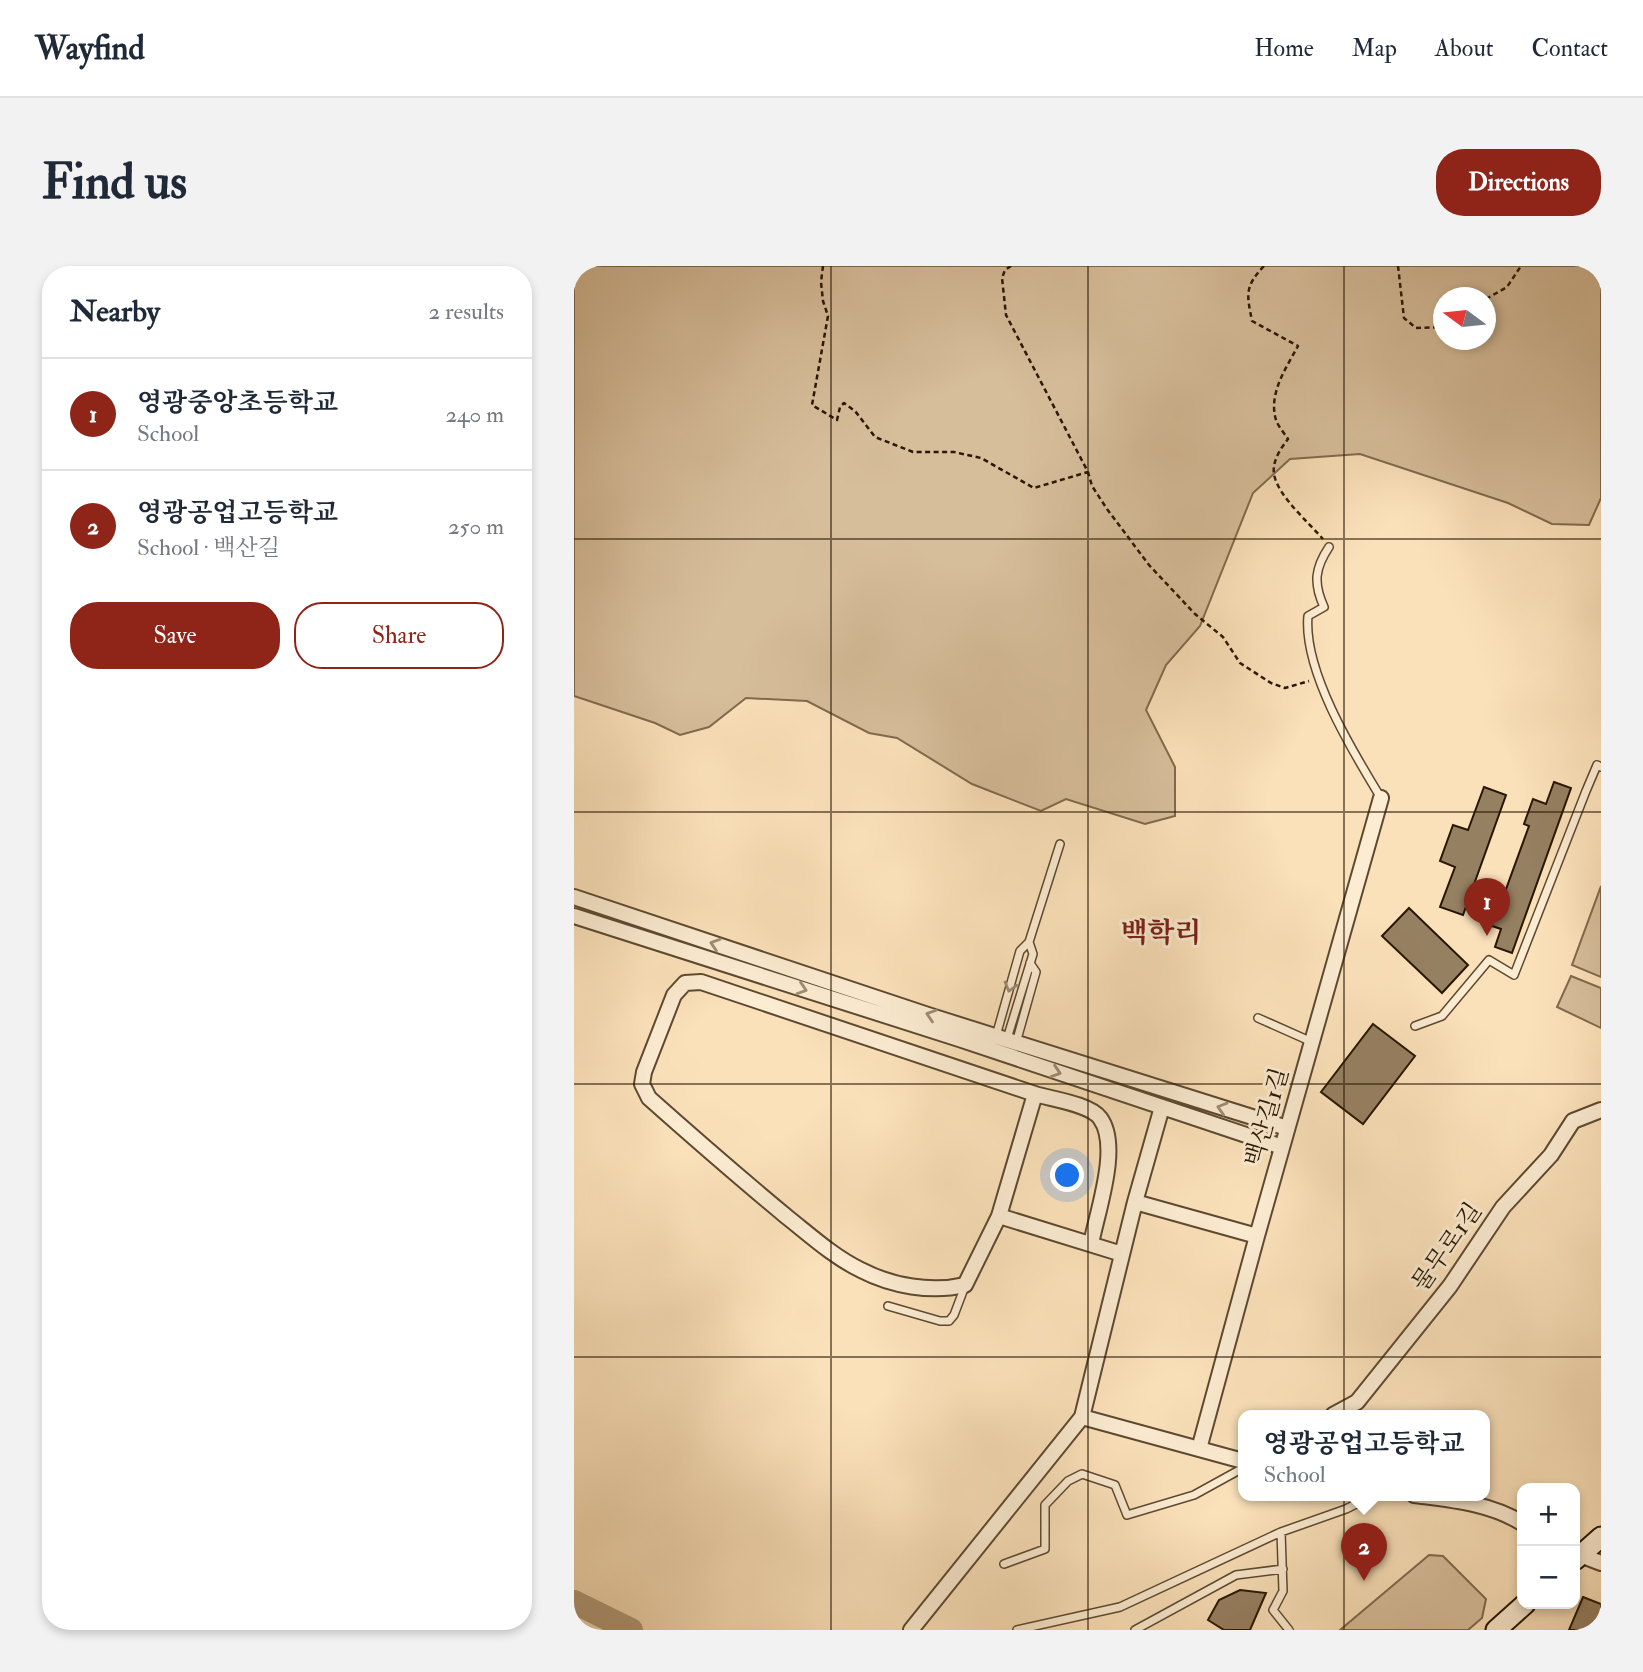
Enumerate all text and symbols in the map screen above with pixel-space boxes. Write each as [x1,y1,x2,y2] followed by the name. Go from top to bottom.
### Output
[35,28,145,69] text: Wayfind
[1254,33,1314,64] text: Home
[1352,33,1397,64] text: Map
[1435,33,1494,64] text: About
[1532,33,1608,64] text: Contact
[1436,149,1601,216] button: Directions
[42,152,187,213] text: Find us
[1433,287,1496,350] north arrow
[70,293,160,330] text: Nearby
[429,297,504,326] text: 2 results
[137,387,338,419] text: 영광중앙초등학교
[89,400,97,429] text: 1
[445,400,504,429] text: 240 m
[137,419,199,448] text: School
[137,497,338,529] text: 영광공업고등학교
[87,512,99,541] text: 2
[448,512,504,541] text: 250 m
[137,533,280,562] text: School · 백산길
[70,602,280,669] button: Save
[294,602,504,669] button: Share
[1464,878,1510,936] pin: 1
[1120,916,1202,951] district label: 백학리
[709,938,721,952] one-way arrow
[796,981,808,996] one-way arrow
[1003,981,1018,993] one-way arrow
[925,1009,937,1024] one-way arrow
[1049,1064,1061,1078] one-way arrow
[1238,1064,1296,1170] street label: 백산길1길
[1216,1102,1228,1117] one-way arrow
[1050,1158,1084,1192] your location
[1405,1197,1489,1297] street label: 물무로1길
[1238,1410,1490,1501] popup
[1264,1428,1464,1460] text: 영광공업고등학교
[1264,1460,1326,1489] text: School
[1517,1483,1580,1609] map controls
[1517,1483,1580,1546] button: +
[1341,1523,1387,1581] pin: 2
[1517,1546,1580,1609] button: −

